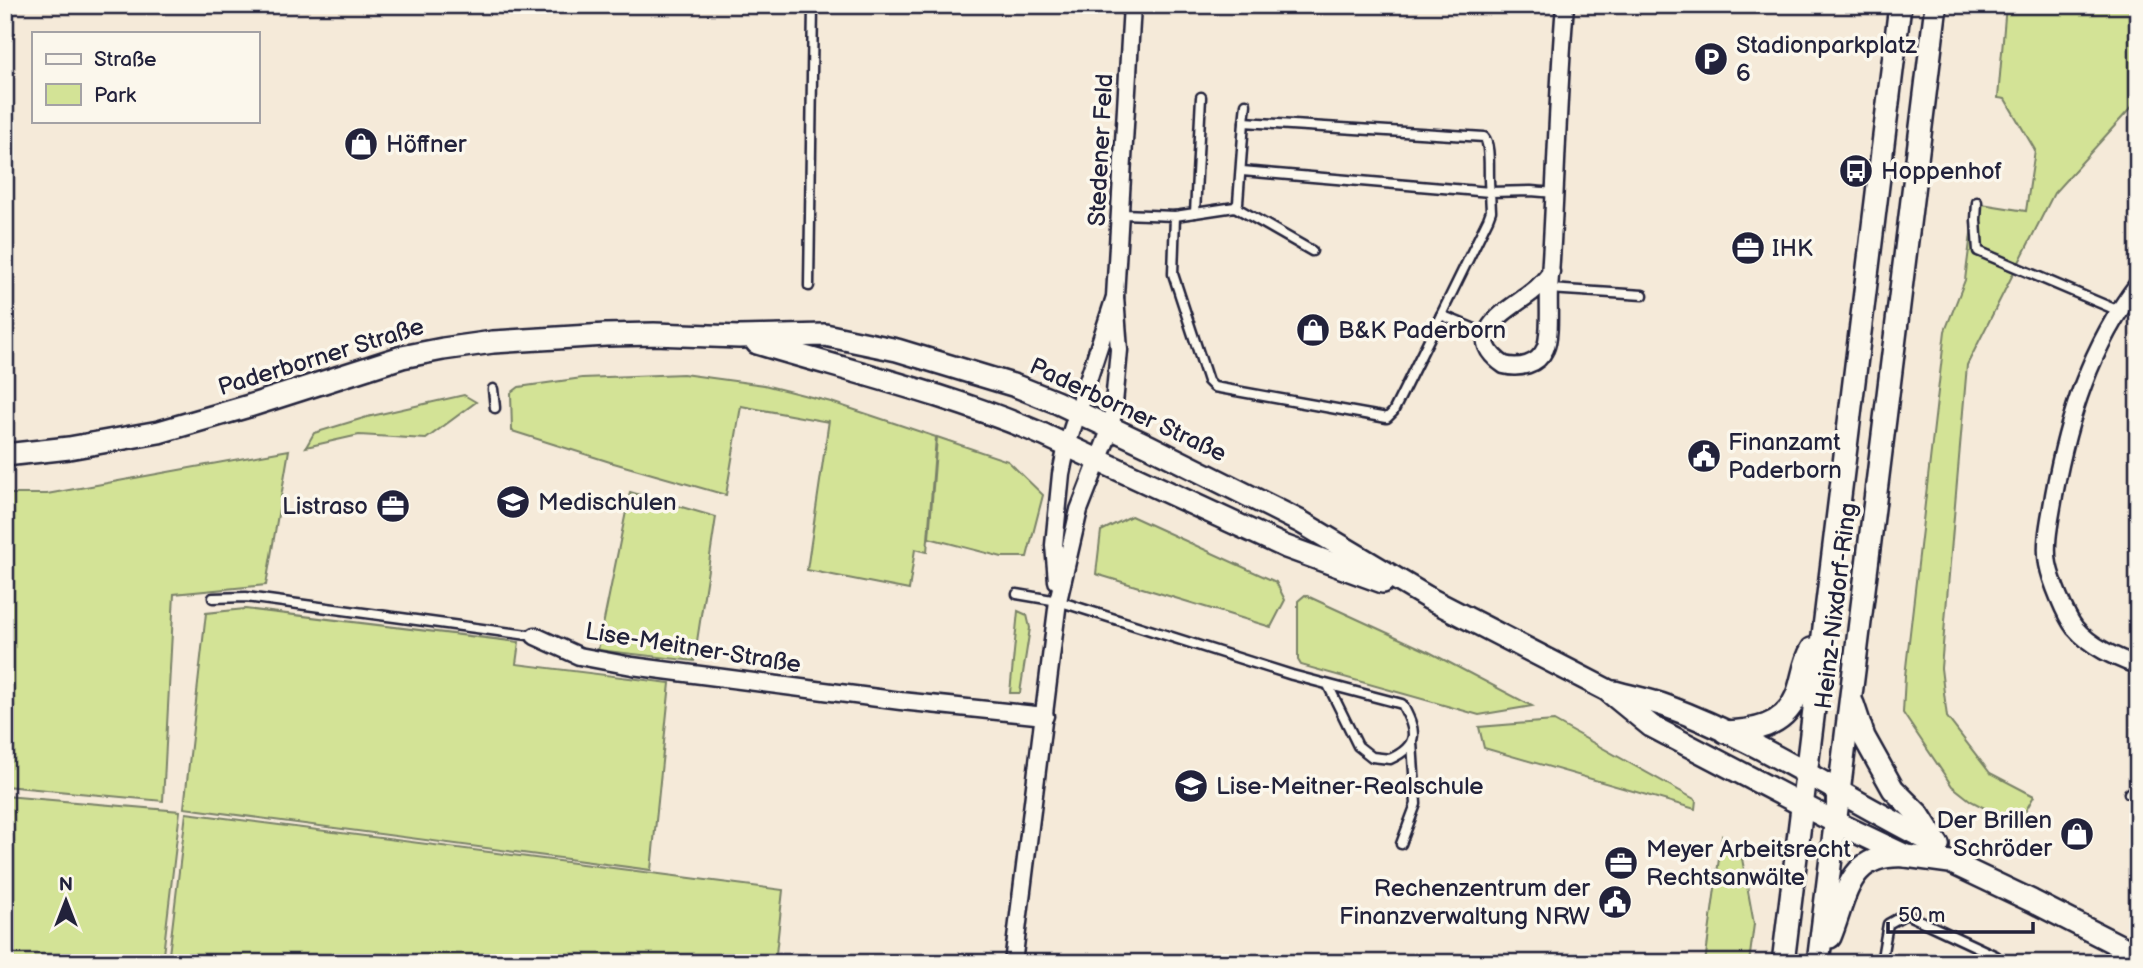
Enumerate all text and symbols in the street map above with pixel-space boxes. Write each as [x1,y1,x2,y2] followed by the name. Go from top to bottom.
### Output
[1736,31,1917,88] place label: Stadionparkplatz 6
[32,32,259,122] legend
[1692,40,1730,78] parking icon: Stadionparkplatz 6
[94,47,156,72] text: Straße
[1083,73,1119,227] street label: Stedener Feld
[94,83,137,108] text: Park
[342,125,380,163] shop icon: Höffner
[386,130,467,159] place label: Höffner
[1837,152,1875,190] bus stop icon: Hoppenhof
[1881,157,2003,186] place label: Hoppenhof
[1729,229,1767,267] office icon: IHK
[1772,234,1813,263] place label: IHK
[1294,311,1332,349] shop icon: B&K Paderborn
[214,312,428,402] street label: Paderborner Straße
[1338,316,1506,345] place label: B&K Paderborn
[1025,352,1231,468] street label: Paderborner Straße
[1728,428,1842,485] place label: Finanzamt Paderborn
[1685,437,1723,475] public building icon: Finanzamt Paderborn
[494,483,532,521] school or university icon: Medischulen
[374,487,412,525] office icon: Listraso
[538,488,676,517] place label: Medischulen
[282,492,368,521] place label: Listraso
[1809,501,1863,711] street label: Heinz-Nixdorf-Ring
[583,617,803,679] street label: Lise-Meitner-Straße
[1172,767,1210,805] school or university icon: Lise-Meitner-Realschule
[1216,772,1484,801] place label: Lise-Meitner-Realschule
[1936,806,2052,863] place label: Der Brillen Schröder
[2058,815,2096,853] shop icon: Der Brillen Schröder
[1646,835,1852,892] place label: Meyer Arbeitsrecht Rechtsanwälte
[1602,844,1640,882] office icon: Meyer Arbeitsrecht Rechtsanwälte
[32,866,102,936] north arrow
[59,874,73,897] text: N
[1339,874,1590,931] place label: Rechenzentrum der Finanzverwaltung NRW
[1596,883,1634,921] public building icon: Rechenzentrum der Finanzverwaltung NRW
[1888,891,2033,935] scale bar
[1898,903,1945,928] text: 50 m

